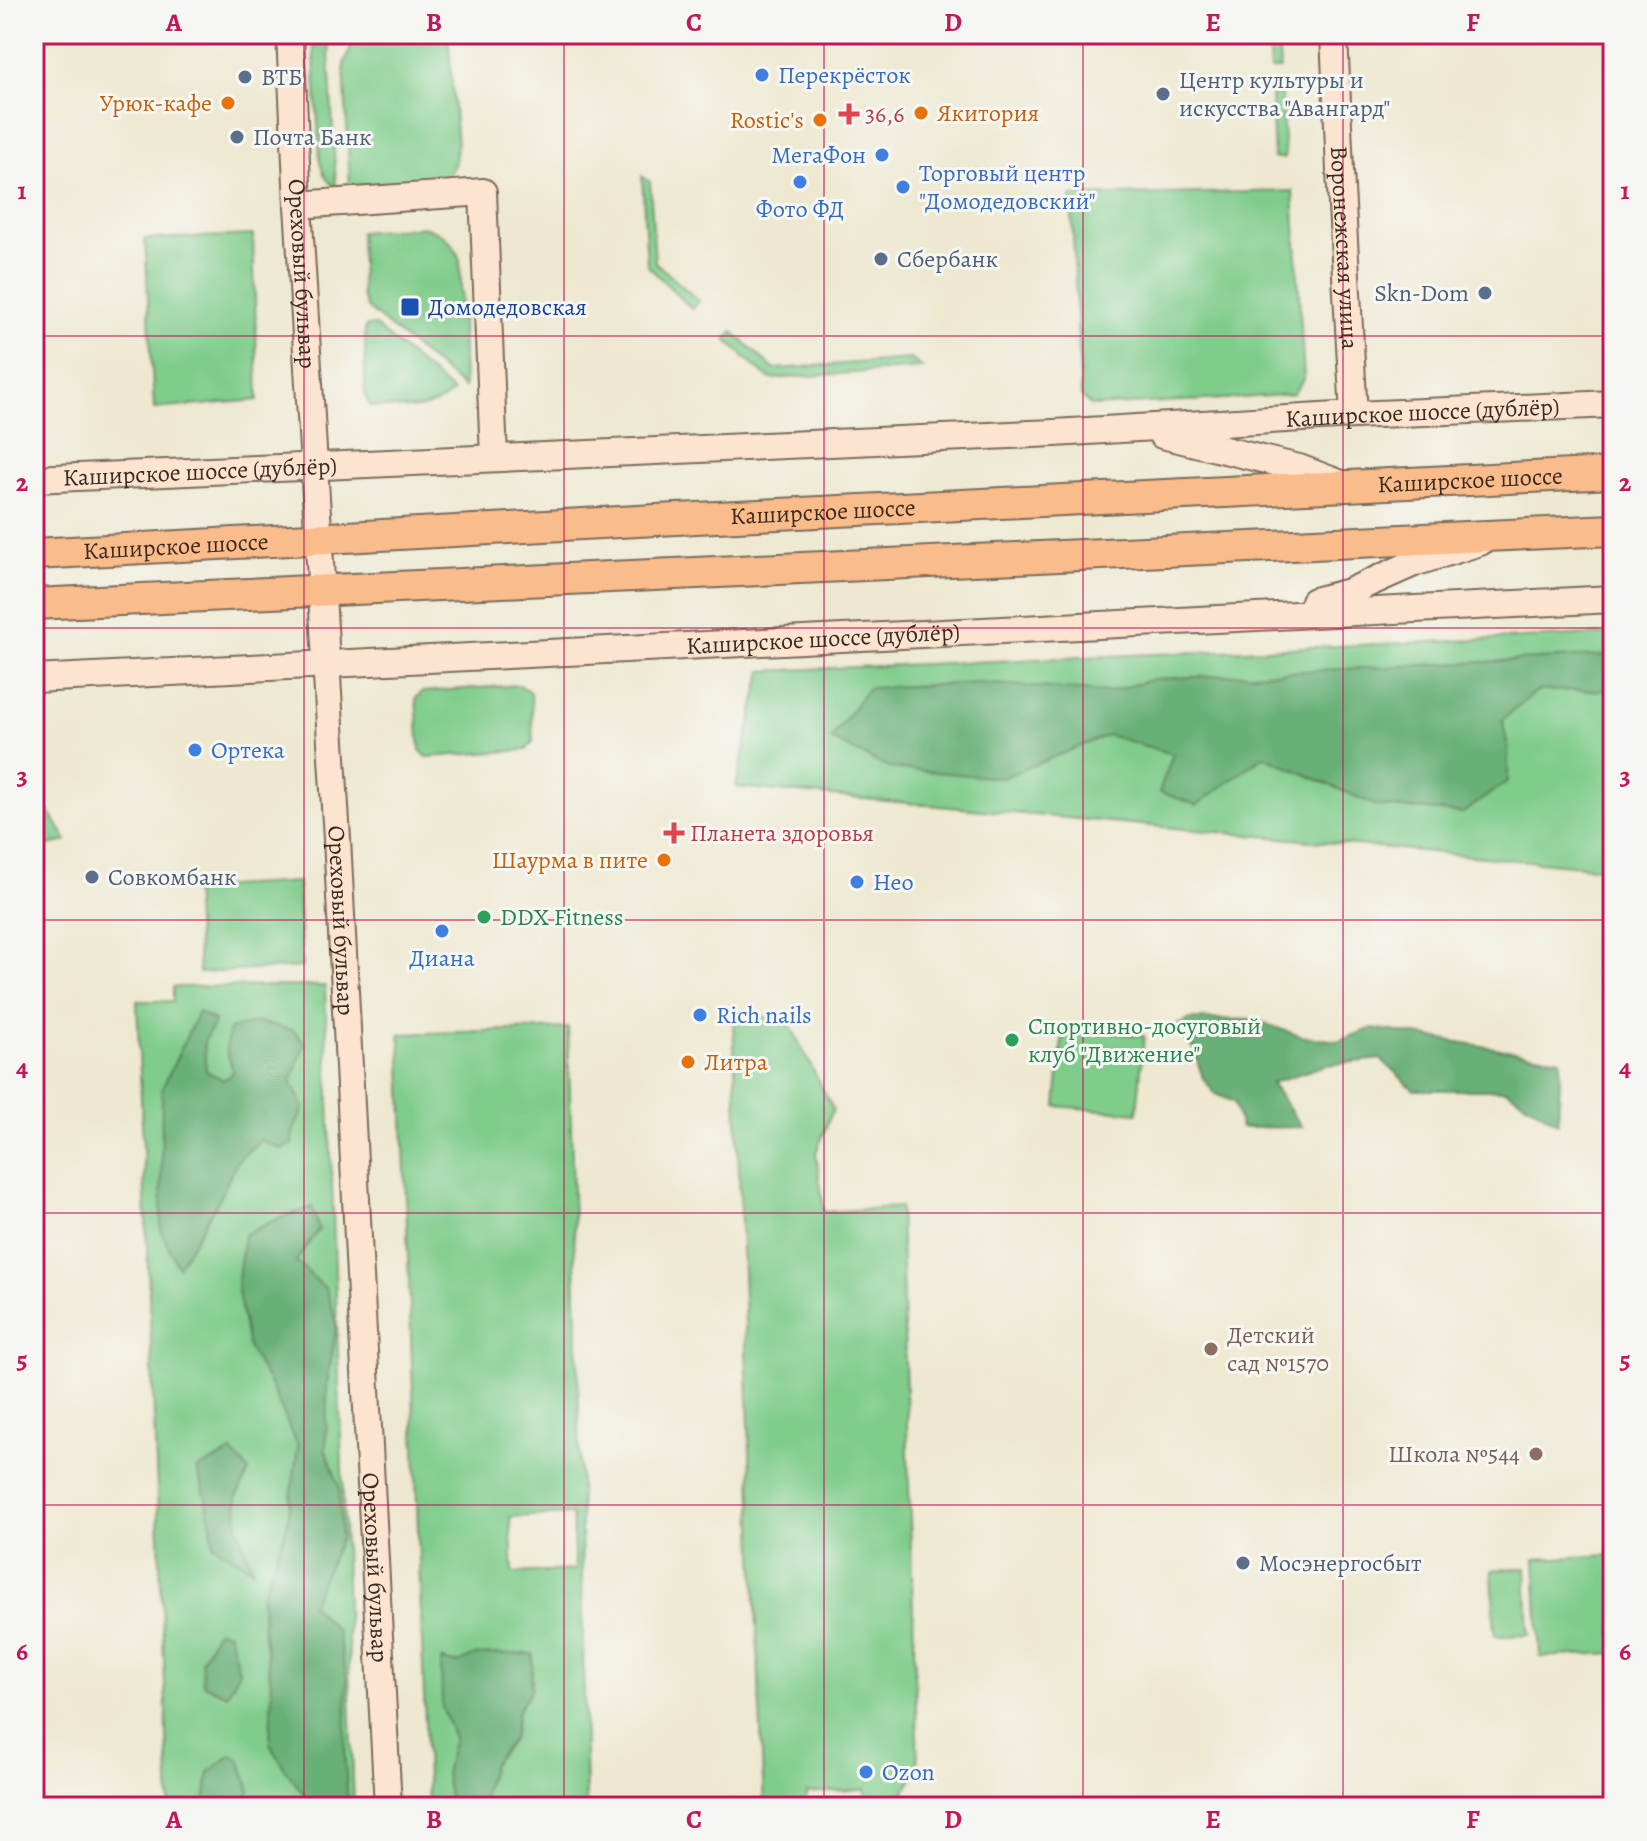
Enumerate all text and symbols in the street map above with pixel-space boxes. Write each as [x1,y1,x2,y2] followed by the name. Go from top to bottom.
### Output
[165,5,183,40] text: A
[426,5,442,40] text: B
[686,5,702,40] text: C
[944,5,962,40] text: D
[1205,5,1221,40] text: E
[1466,5,1480,40] text: F
[778,59,911,91] place label: Перекрёсток
[261,61,302,93] place label: ВТБ
[1179,64,1390,124] place label: Центр культуры и искусства "Авангард"
[753,66,771,84] marker: Перекрёсток
[236,68,254,86] marker: ВТБ
[1154,85,1172,103] marker: Центр культуры и искусства "Авангард"
[99,87,212,119] place label: Урюк-кафе
[219,94,237,112] marker: Урюк-кафе
[937,97,1039,129] place label: Якитория
[865,98,904,130] place label: 36,6
[730,104,804,136] place label: Rostic's
[912,104,930,122] marker: Якитория
[840,105,858,123] marker: 36,6
[811,111,829,129] marker: Rostic's
[253,121,371,153] place label: Почта Банк
[228,128,246,146] marker: Почта Банк
[771,139,866,171] place label: МегаФон
[1323,145,1366,351] street label: Воронежская улица
[873,146,891,164] marker: МегаФон
[919,157,1096,217] place label: Торговый центр "Домодедовский"
[17,173,27,208] text: 1
[791,173,809,191] marker: Фото ФД
[1620,173,1630,208] text: 1
[281,178,324,370] street label: Ореховый бульвар
[894,178,912,196] marker: Торговый центр "Домодедовский"
[756,193,844,225] place label: Фото ФД
[897,243,998,275] place label: Сбербанк
[872,250,890,268] marker: Сбербанк
[1374,277,1469,309] place label: Skn-Dom
[1476,284,1494,302] marker: Skn-Dom
[428,291,587,323] place label: Домодедовская
[399,296,421,318] marker: Домодедовская
[1284,390,1560,435] street label: Каширское шоссе (дублёр)
[62,449,338,494] street label: Каширское шоссе (дублёр)
[1377,459,1564,501] street label: Каширское шоссе
[16,465,29,500] text: 2
[1619,465,1632,500] text: 2
[729,491,916,532] street label: Каширское шоссе
[82,525,269,567] street label: Каширское шоссе
[685,615,961,662] street label: Каширское шоссе (дублёр)
[211,734,285,766] place label: Ортека
[186,741,204,759] marker: Ортека
[16,758,28,793] text: 3
[1619,758,1631,793] text: 3
[690,817,874,849] place label: Планета здоровья
[665,824,683,842] marker: Планета здоровья
[320,825,362,1016] street label: Ореховый бульвар
[491,844,648,876] place label: Шаурма в пите
[655,851,673,869] marker: Шаурма в пите
[108,861,236,893] place label: Совкомбанк
[873,866,914,898] place label: Нео
[83,868,101,886] marker: Совкомбанк
[848,873,866,891] marker: Нео
[500,901,624,933] place label: DDX Fitness
[475,908,493,926] marker: DDX Fitness
[433,922,451,940] marker: Диана
[409,942,475,974] place label: Диана
[716,999,812,1031] place label: Rich nails
[691,1006,709,1024] marker: Rich nails
[1028,1010,1261,1070] place label: Спортивно-досуговый клуб "Движение"
[1003,1031,1021,1049] marker: Спортивно-досуговый клуб "Движение"
[704,1046,768,1078] place label: Литра
[16,1050,28,1085] text: 4
[1619,1050,1631,1085] text: 4
[679,1053,697,1071] marker: Литра
[1227,1319,1329,1379] place label: Детский сад №1570
[1202,1340,1220,1358] marker: Детский сад №1570
[16,1342,28,1377] text: 5
[1619,1342,1631,1377] text: 5
[1388,1438,1520,1470] place label: Школа №544
[1527,1445,1545,1463] marker: Школа №544
[354,1472,396,1663] street label: Ореховый бульвар
[1259,1547,1422,1579] place label: Мосэнергосбыт
[1234,1554,1252,1572] marker: Мосэнергосбыт
[16,1634,28,1669] text: 6
[1619,1634,1631,1669] text: 6
[882,1756,935,1788] place label: Ozon
[857,1763,875,1781] marker: Ozon
[165,1802,183,1837] text: A
[426,1802,442,1837] text: B
[686,1802,702,1837] text: C
[944,1802,962,1837] text: D
[1205,1802,1221,1837] text: E
[1466,1802,1480,1837] text: F

